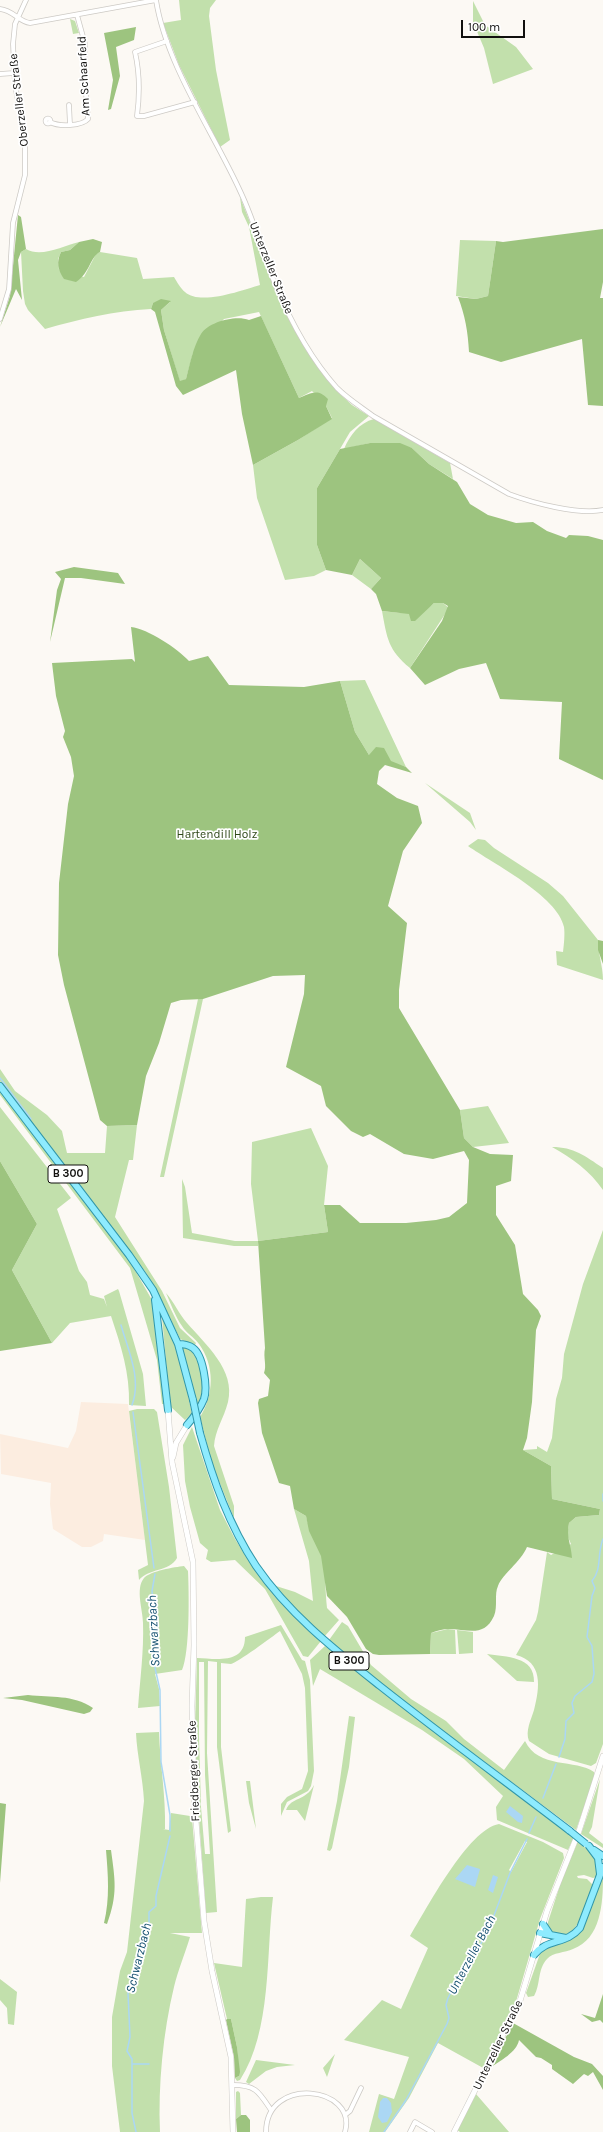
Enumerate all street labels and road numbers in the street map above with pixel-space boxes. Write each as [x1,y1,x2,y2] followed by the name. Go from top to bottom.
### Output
[75,36,93,116] street label: Am Schaarfeld
[6,53,32,147] street label: Oberzeller Straße
[246,220,296,316] street label: Unterzeller Straße
[48,1165,88,1183] road number: B 300
[329,1652,369,1670] road number: B 300
[185,1720,203,1822] street label: Friedberger Straße
[470,1998,526,2092] street label: Unterzeller Straße

